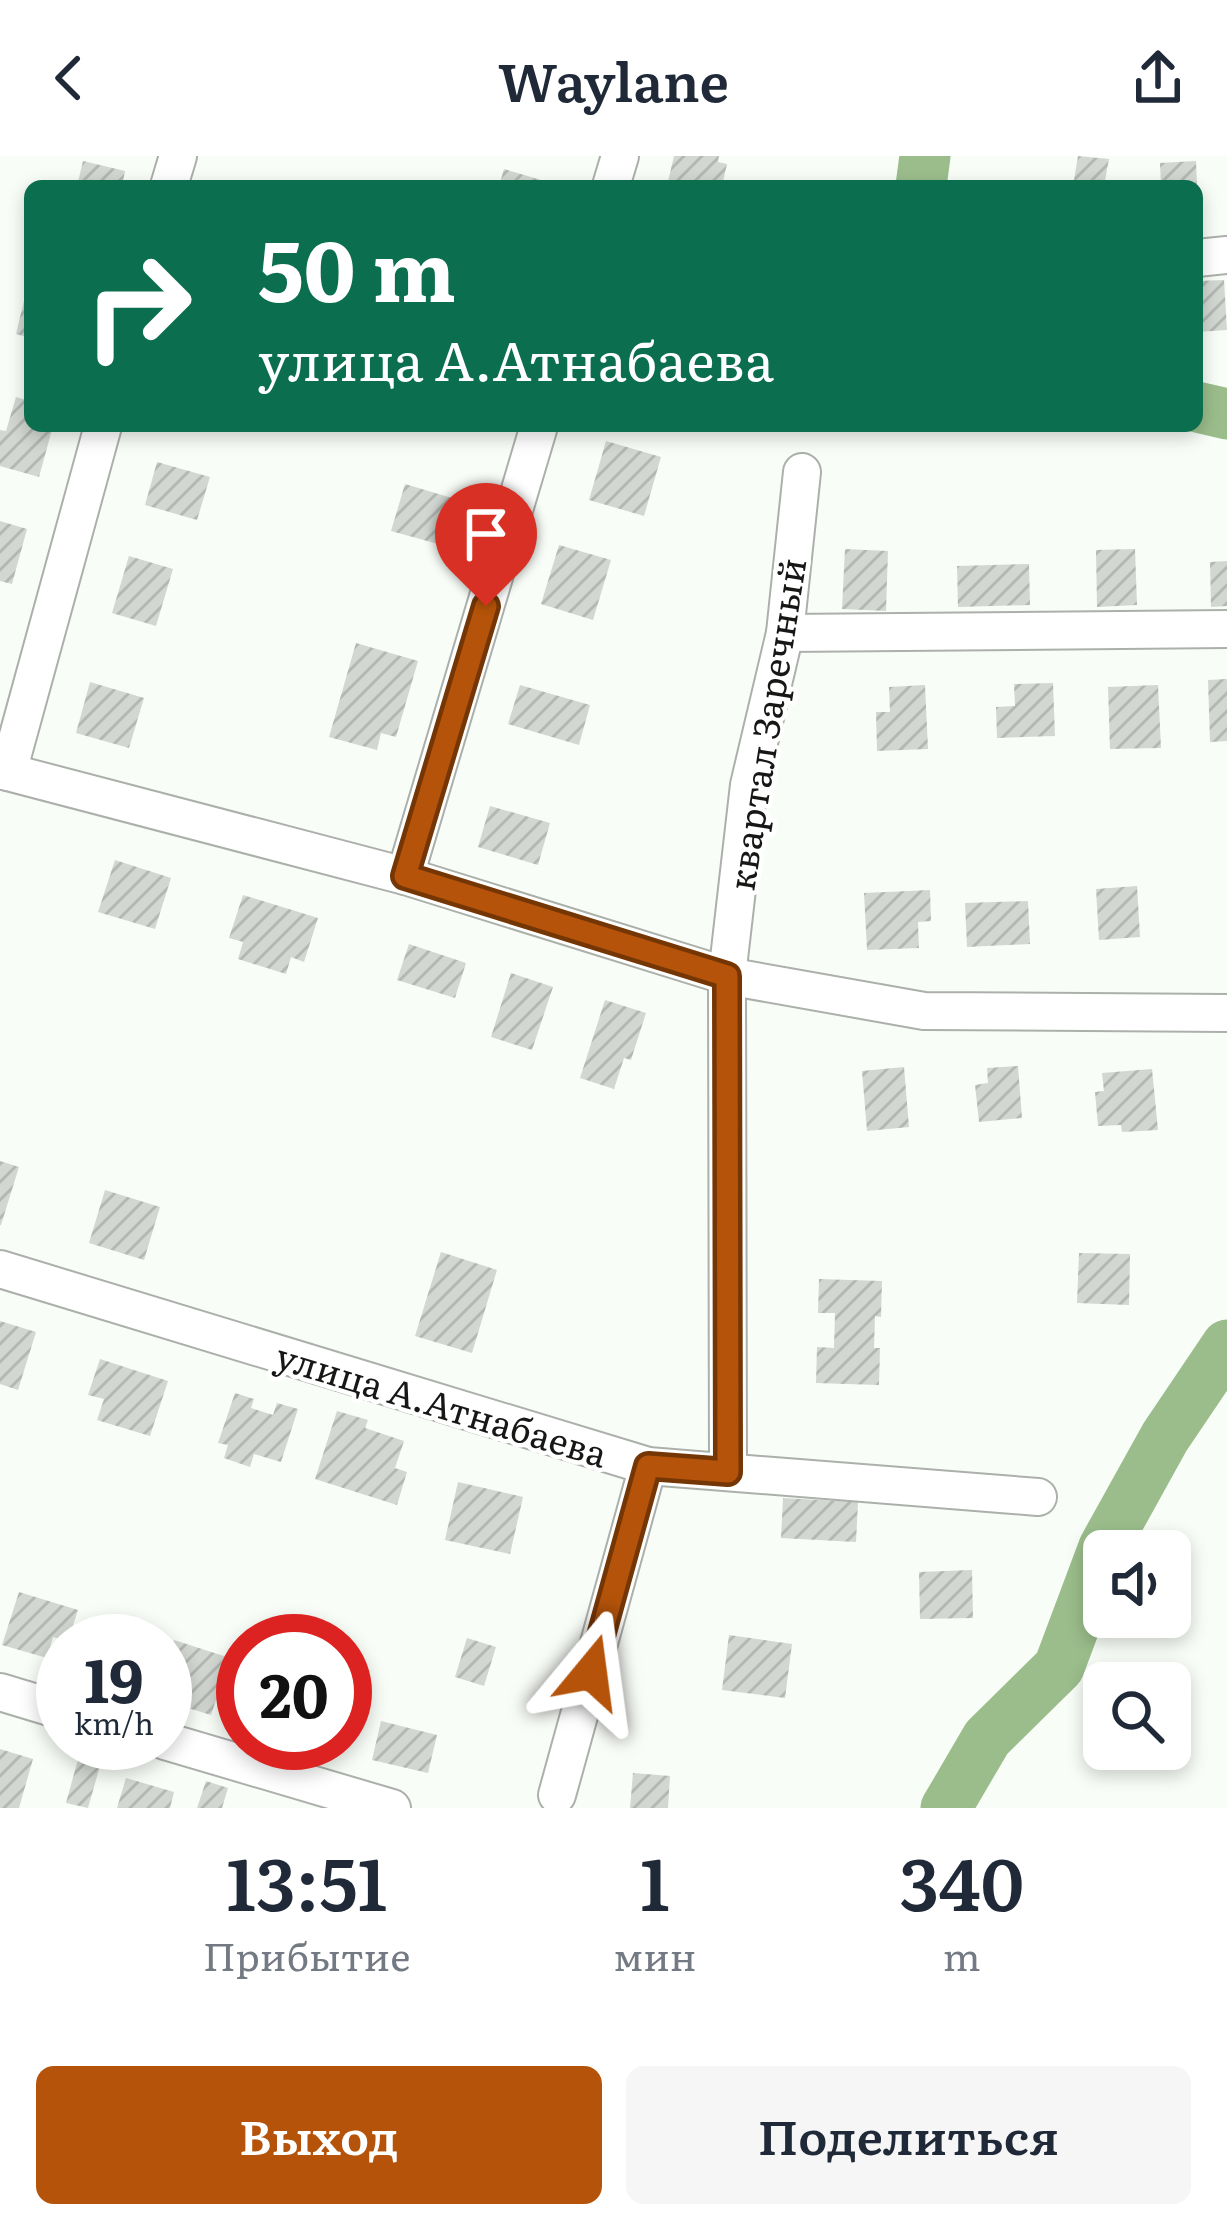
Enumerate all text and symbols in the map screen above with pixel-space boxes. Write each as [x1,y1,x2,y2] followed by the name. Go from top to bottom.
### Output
[498,38,729,119] text: Waylane
[36,45,102,111] icon: back
[1125,45,1191,111] icon: share
[258,203,456,328] text: 50 m
[60,228,216,384] icon: right
[258,317,774,398] text: улица А.Атнабаева
[435,483,537,606] pin
[453,501,519,567] icon: arrive
[713,554,817,894] street label: квартал Заречный
[270,1327,615,1479] street label: улица А.Атнабаева
[1083,1530,1191,1770] map controls
[1083,1530,1191,1638] button: sound
[528,1609,654,1735] position arrow
[216,1614,372,1770] speed limit sign: 20
[84,1632,144,1721] text: 19
[1083,1662,1191,1770] button: search
[74,1700,154,1744] text: km/h
[226,1826,387,1933] text: 13:51
[640,1826,670,1933] text: 1
[899,1826,1024,1933] text: 340
[203,1925,410,1983] text: Прибытие
[613,1925,696,1983] text: мин
[943,1925,981,1983] text: m
[36,2066,602,2204] button: Выход
[626,2066,1191,2204] button: Поделиться

